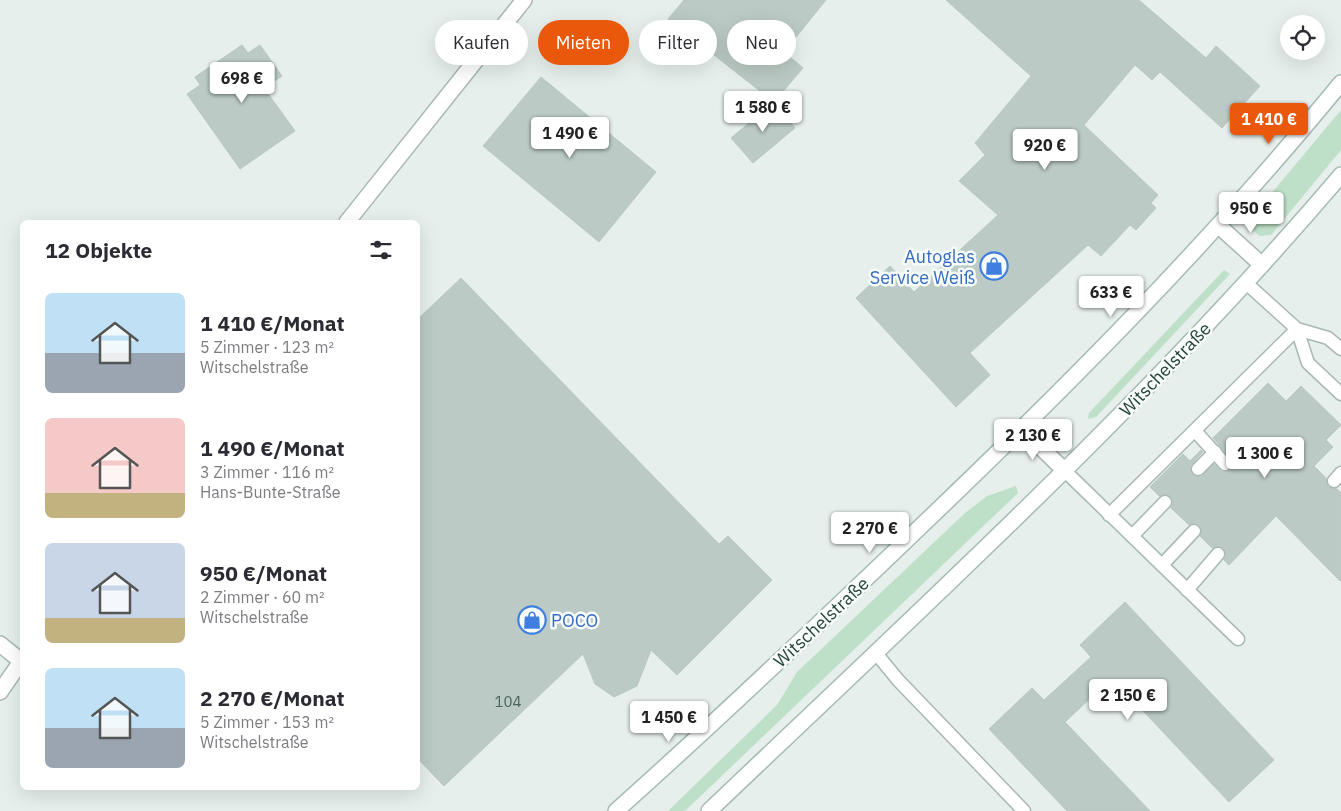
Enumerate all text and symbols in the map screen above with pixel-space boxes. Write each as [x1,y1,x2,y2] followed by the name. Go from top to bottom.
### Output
[1280,15,1325,60] map controls
[1280,15,1325,60] button: locate
[435,20,528,65] chip: Kaufen
[538,20,629,65] chip: Mieten
[639,20,717,65] chip: Filter
[727,20,796,65] chip: Neu
[207,62,277,104] pin: 698 €
[221,68,263,88] text: 698 €
[717,90,809,133] pin: 1 580 €
[735,97,791,117] text: 1 580 €
[1223,102,1315,145] pin: 1 410 €
[1241,109,1297,129] text: 1 410 €
[524,116,616,159] pin: 1 490 €
[542,123,598,143] text: 1 490 €
[1010,128,1080,171] pin: 920 €
[1024,135,1066,155] text: 920 €
[1216,192,1286,234] pin: 950 €
[1230,198,1272,218] text: 950 €
[45,236,152,264] text: 12 Objekte
[367,236,395,264] icon: filters
[870,245,975,289] place label: Autoglas Service Weiß
[979,251,1009,281] shop icon: Autoglas Service Weiß
[1076,276,1146,318] pin: 633 €
[1090,282,1132,302] text: 633 €
[200,309,345,337] text: 1 410 €/Monat
[85,313,145,373] icon: home
[1114,317,1216,421] street label: Witschelstraße
[200,337,334,357] text: 5 Zimmer · 123 m²
[200,357,309,377] text: Witschelstraße
[987,418,1079,461] pin: 2 130 €
[1005,425,1061,445] text: 2 130 €
[200,434,345,462] text: 1 490 €/Monat
[1219,436,1311,479] pin: 1 300 €
[85,438,145,498] icon: home
[1237,443,1293,463] text: 1 300 €
[200,462,334,482] text: 3 Zimmer · 116 m²
[200,482,340,502] text: Hans-Bunte-Straße
[824,512,916,554] pin: 2 270 €
[842,518,898,538] text: 2 270 €
[200,559,327,587] text: 950 €/Monat
[85,563,145,623] icon: home
[768,572,874,672] street label: Witschelstraße
[200,587,325,607] text: 2 Zimmer · 60 m²
[517,605,547,635] shop icon: POCO
[200,607,309,627] text: Witschelstraße
[551,609,598,632] place label: POCO
[1082,678,1174,721] pin: 2 150 €
[200,684,345,712] text: 2 270 €/Monat
[1100,685,1156,705] text: 2 150 €
[85,688,145,748] icon: home
[494,692,522,711] house number: 104
[623,700,715,743] pin: 1 450 €
[641,707,697,727] text: 1 450 €
[200,712,334,732] text: 5 Zimmer · 153 m²
[200,732,309,752] text: Witschelstraße

